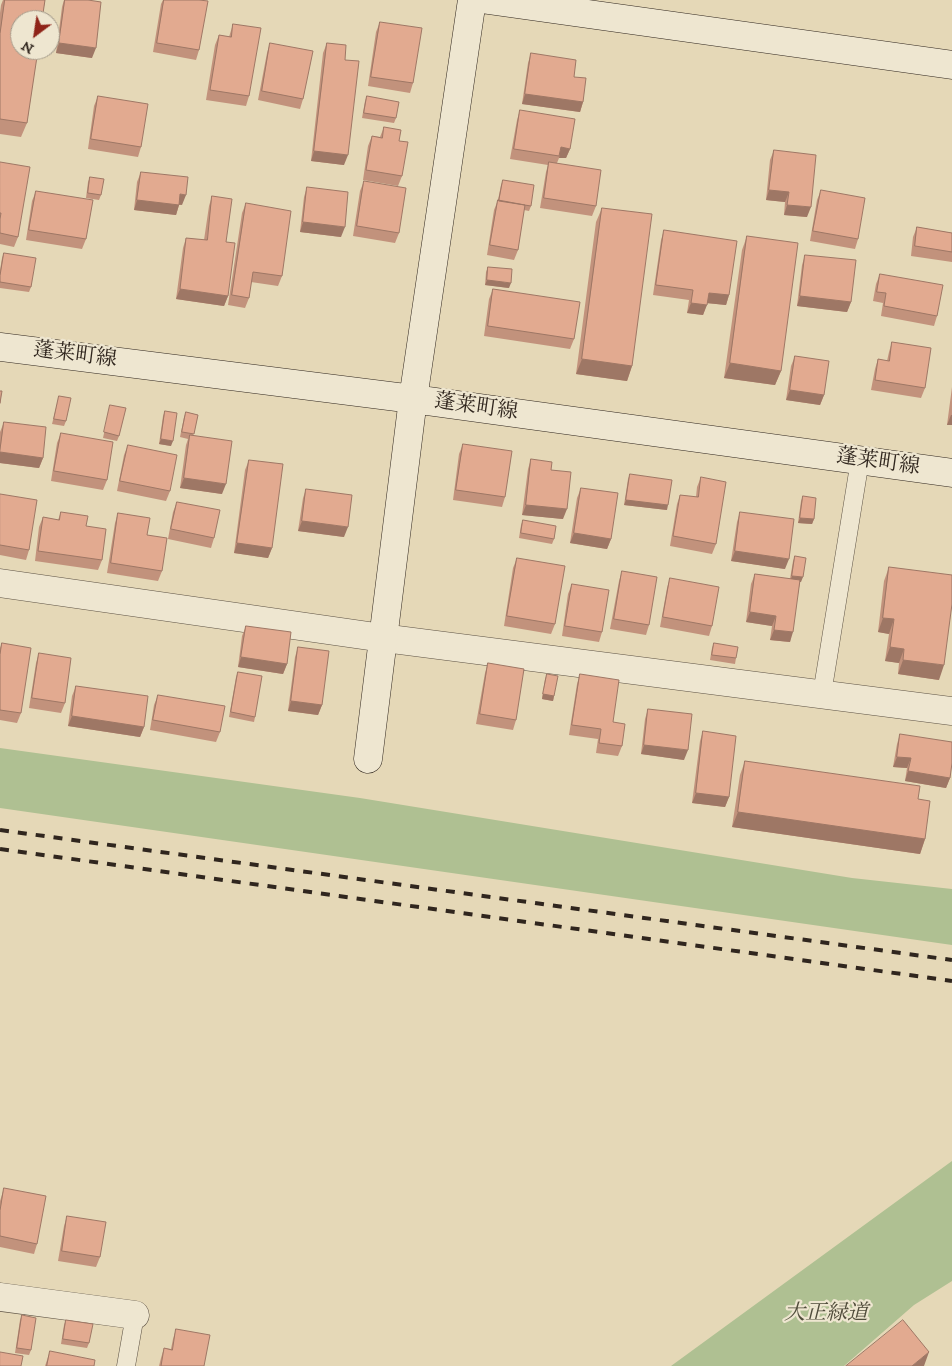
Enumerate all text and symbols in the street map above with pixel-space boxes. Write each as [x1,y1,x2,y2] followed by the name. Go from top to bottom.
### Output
[10,10,60,60] north arrow
[18,36,37,58] text: N
[32,338,118,374] street label: 蓬莱町線
[433,390,519,426] street label: 蓬莱町線
[835,445,921,481] street label: 蓬莱町線
[784,1302,868,1328] park label: 大正緑道

